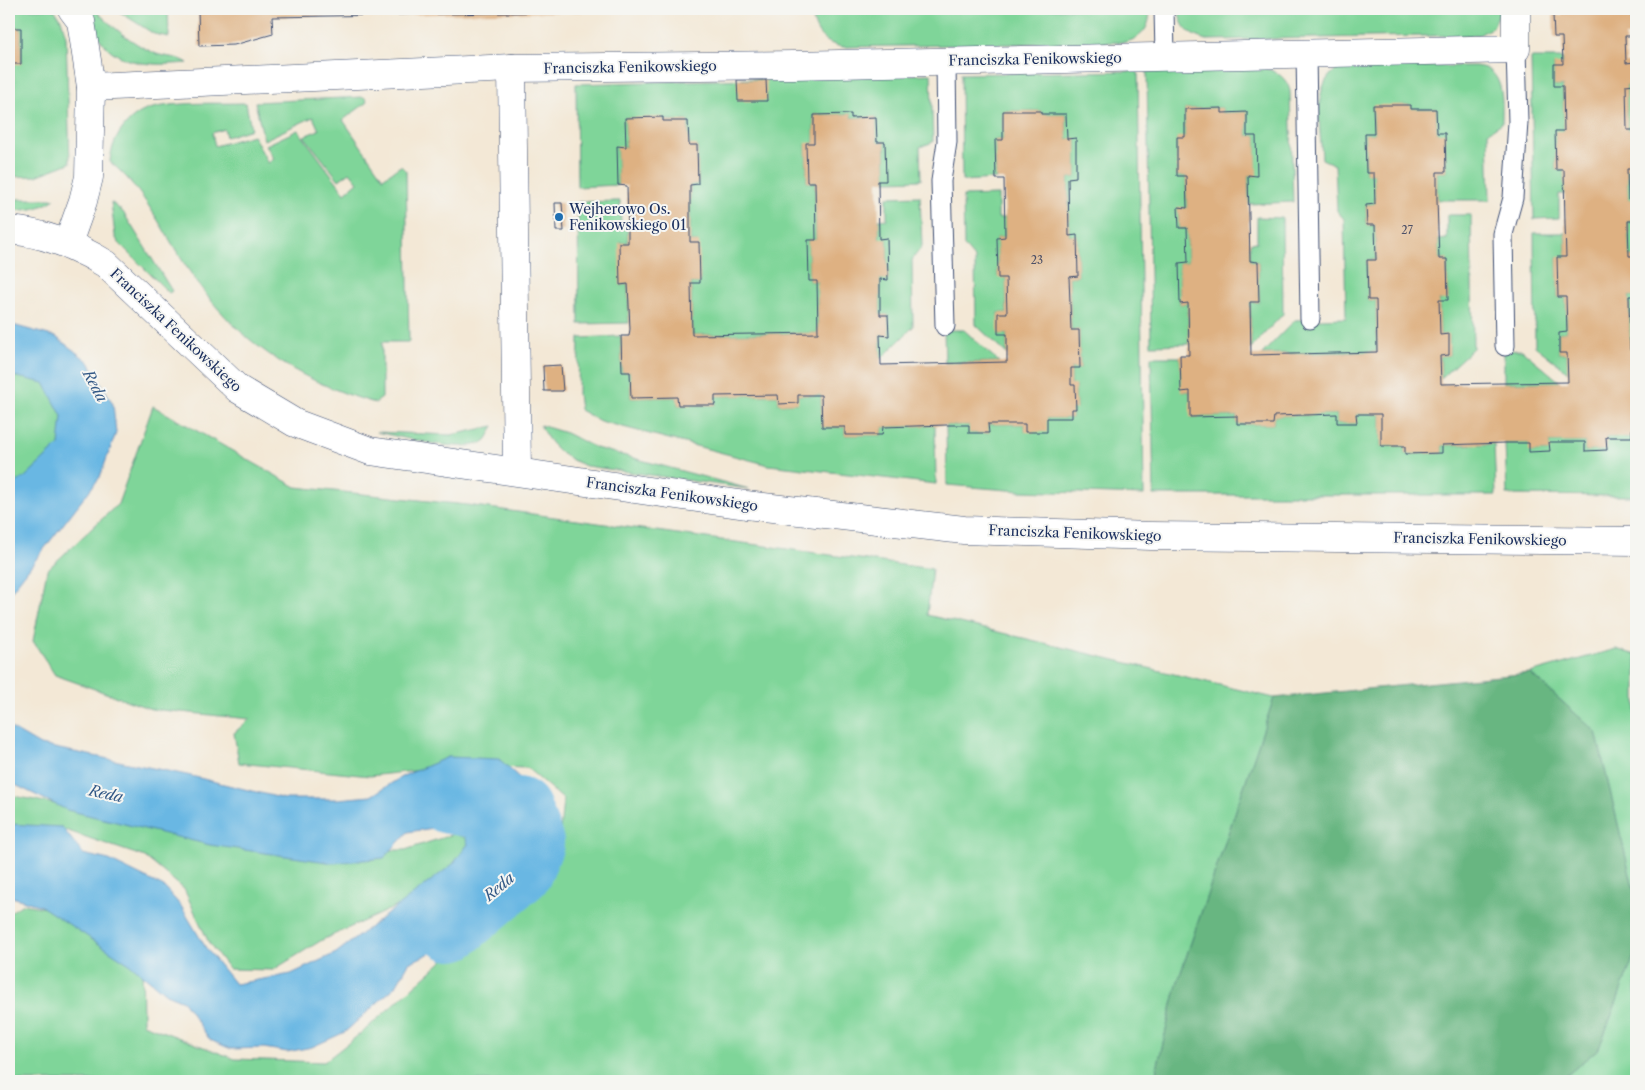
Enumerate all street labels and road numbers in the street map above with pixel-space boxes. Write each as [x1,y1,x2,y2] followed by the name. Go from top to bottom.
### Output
[948,48,1122,70] street label: Franciszka Fenikowskiego
[543,56,717,78] street label: Franciszka Fenikowskiego
[106,264,246,396] street label: Franciszka Fenikowskiego
[585,473,759,515] street label: Franciszka Fenikowskiego
[988,521,1162,545] street label: Franciszka Fenikowskiego
[1393,528,1567,550] street label: Franciszka Fenikowskiego

